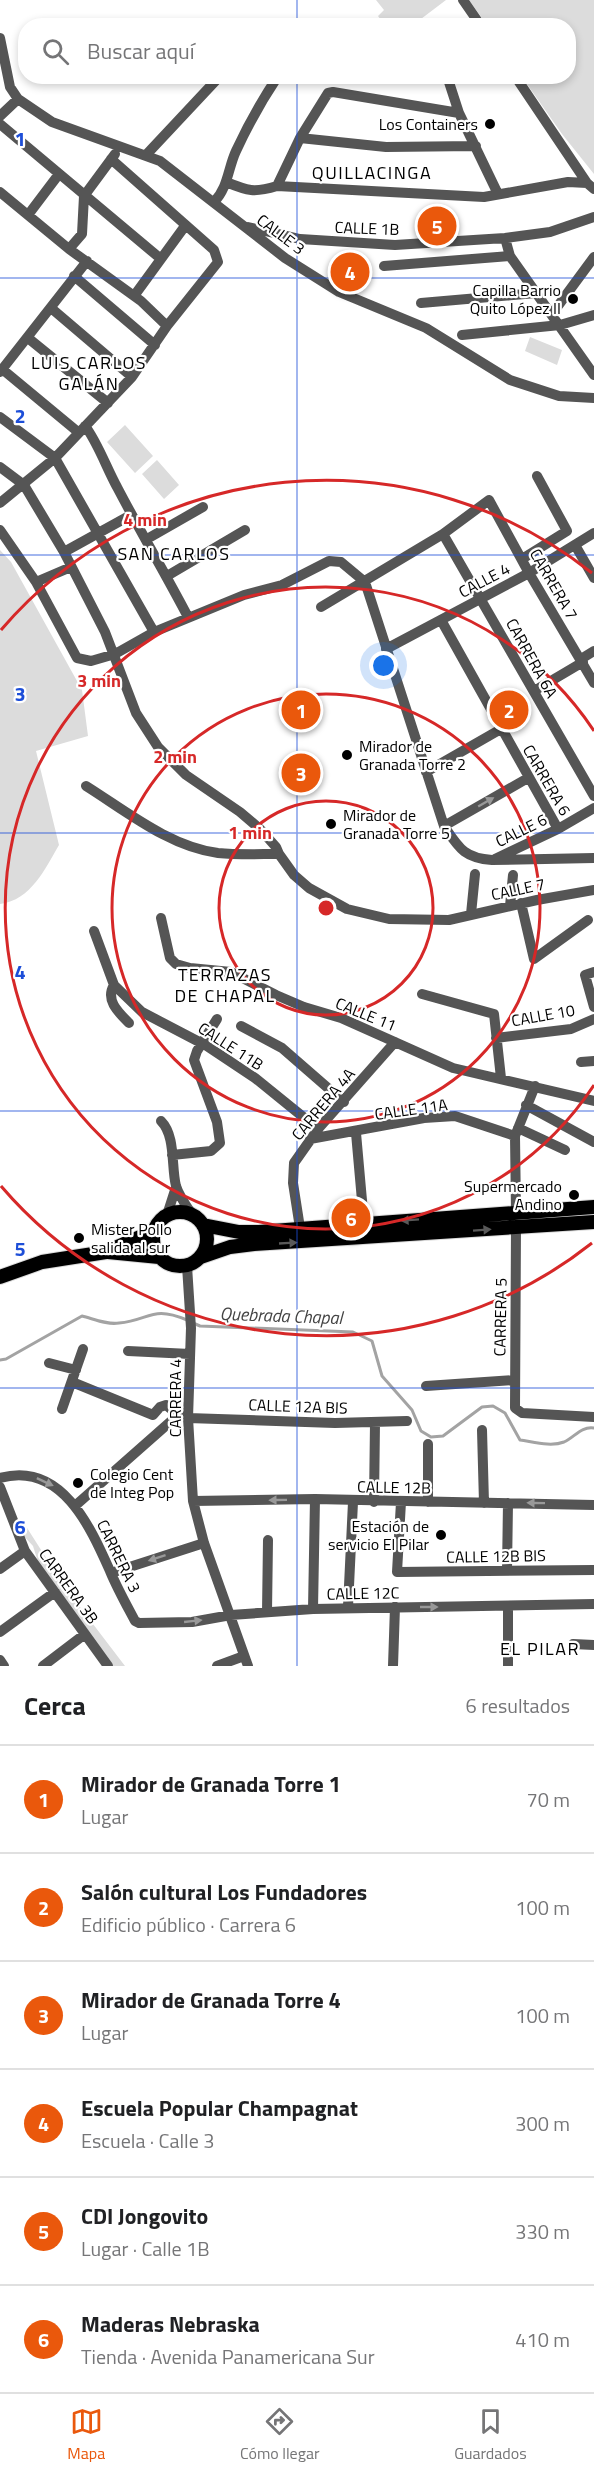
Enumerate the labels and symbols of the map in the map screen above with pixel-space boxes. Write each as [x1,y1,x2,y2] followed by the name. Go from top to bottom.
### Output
[379,112,478,136] place label: Los Containers
[483,117,497,131] marker: Los Containers
[14,123,26,154] text: 1
[312,159,432,186] district label: QUILLACINGA
[418,204,456,248] pin: 5
[252,208,310,260] street label: CALLE 3
[334,215,400,241] street label: CALLE 1B
[330,250,370,294] pin: 4
[470,278,561,320] place label: Capilla Barrio Quito López II
[566,292,580,306] marker: Capilla Barrio Quito López II
[31,349,147,397] district label: LUIS CARLOS GALÁN
[14,400,26,431] text: 2
[123,506,167,533] text: 4 min
[118,540,230,567] district label: SAN CARLOS
[524,544,584,624] street label: CARRERA 7
[454,557,514,603] street label: CALLE 4
[500,614,564,703] street label: CARRERA 6A
[369,651,398,680] your location
[77,667,121,694] text: 3 min
[14,678,26,709] text: 3
[282,688,320,732] pin: 1
[490,688,528,732] pin: 2
[359,734,466,776] place label: Mirador de Granada Torre 2
[517,740,577,820] street label: CARRERA 6
[153,743,197,770] text: 2 min
[340,748,354,762] marker: Mirador de Granada Torre 2
[282,750,320,796] pin: 3
[478,797,495,807] one-way arrow
[343,803,450,845] place label: Mirador de Granada Torre 5
[491,807,551,853] street label: CALLE 6
[324,817,338,831] marker: Mirador de Granada Torre 5
[228,819,272,846] text: 1 min
[489,872,547,906] street label: CALLE 7
[316,898,336,918] centre of rings
[14,956,26,987] text: 4
[174,961,276,1009] district label: TERRAZAS DE CHAPAL
[332,991,400,1037] street label: CALLE 11
[509,998,577,1032] street label: CALLE 10
[194,1016,269,1076] street label: CALLE 11B
[285,1062,361,1145] street label: CARRERA 4A
[373,1092,449,1126] street label: CALLE 11A
[464,1174,562,1216] place label: Supermercado Andino
[567,1188,581,1202] marker: Supermercado Andino
[332,1196,370,1240] pin: 6
[400,1215,419,1224] one-way arrow
[91,1217,172,1259] place label: Mister Pollo salida al sur
[473,1225,492,1234] one-way arrow
[72,1231,86,1245] marker: Mister Pollo salida al sur
[14,1233,26,1264] text: 5
[278,1238,297,1247] one-way arrow
[487,1277,513,1356] street label: CARRERA 5
[219,1300,345,1331] water label: Quebrada Chapal
[163,1359,187,1437] street label: CARRERA 4
[248,1392,348,1420] street label: CALLE 12A BIS
[90,1462,174,1504] place label: Colegio Cent de Integ Pop
[357,1474,431,1500] street label: CALLE 12B
[71,1476,85,1490] marker: Colegio Cent de Integ Pop
[36,1478,53,1487] one-way arrow
[268,1495,287,1505] one-way arrow
[526,1499,545,1508] one-way arrow
[14,1511,26,1542] text: 6
[328,1514,429,1556] place label: Estación de servicio El Pilar
[91,1515,147,1597] street label: CARRERA 3
[434,1528,448,1542] marker: Estación de servicio El Pilar
[33,1543,105,1629] street label: CARRERA 3B
[446,1543,546,1569] street label: CALLE 12B BIS
[148,1554,166,1563] one-way arrow
[327,1580,400,1606] street label: CALLE 12C
[419,1602,438,1612] one-way arrow
[183,1616,202,1626] one-way arrow
[500,1635,580,1662] district label: EL PILAR

